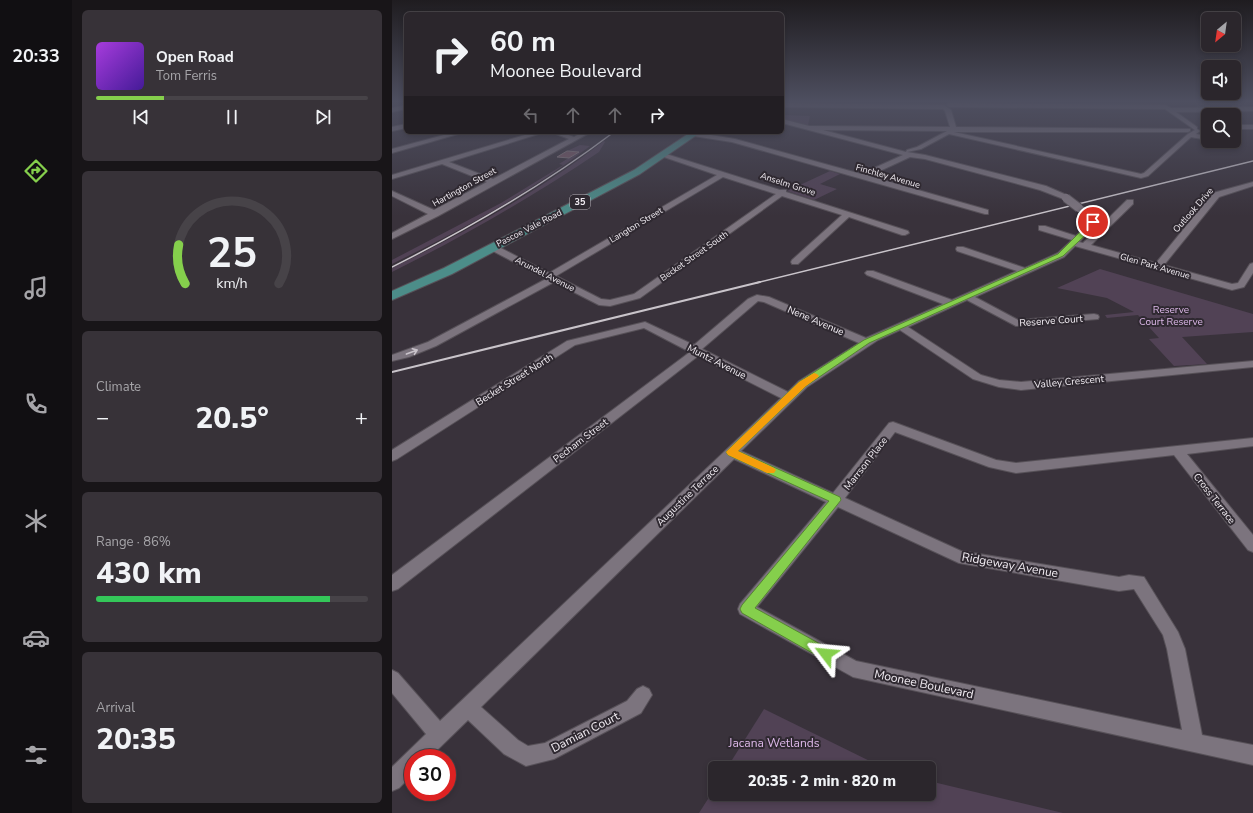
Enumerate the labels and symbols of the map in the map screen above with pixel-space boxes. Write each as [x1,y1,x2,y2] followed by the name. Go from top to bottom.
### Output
[1201,12,1241,52] north arrow
[854,161,922,191] street label: Finchley Avenue
[430,164,499,209] street label: Hartington Street
[759,169,817,199] street label: Anselm Grove
[1170,185,1216,235] street label: Outlook Drive
[570,195,590,209] road number: 35
[607,204,666,246] street label: Langton Street
[1076,205,1110,239] pin
[494,206,564,250] street label: Pascoe Vale Road
[658,228,730,284] street label: Becket Street South
[1119,250,1192,282] street label: Glen Park Avenue
[513,254,577,294] street label: Arundel Avenue
[785,303,846,339] street label: Nene Avenue
[1139,303,1203,329] park label: Reserve Court Reserve
[1019,312,1084,330] street label: Reserve Court
[685,341,748,383] street label: Muntz Avenue
[406,347,418,355] one-way arrow
[473,350,556,409] street label: Becket Street North
[1033,372,1105,392] street label: Valley Crescent
[550,415,611,466] street label: Pecham Street
[841,434,891,493] street label: Marrson Place
[654,462,722,529] street label: Augustine Terrace
[1190,470,1238,527] street label: Cross Terrace
[961,549,1059,581] street label: Ridgeway Avenue
[805,633,847,675] position arrow
[873,666,975,702] street label: Moonee Boulevard
[548,708,623,756] street label: Damian Court
[728,735,820,751] park label: Jacana Wetlands
[404,749,456,801] speed limit sign: 30

